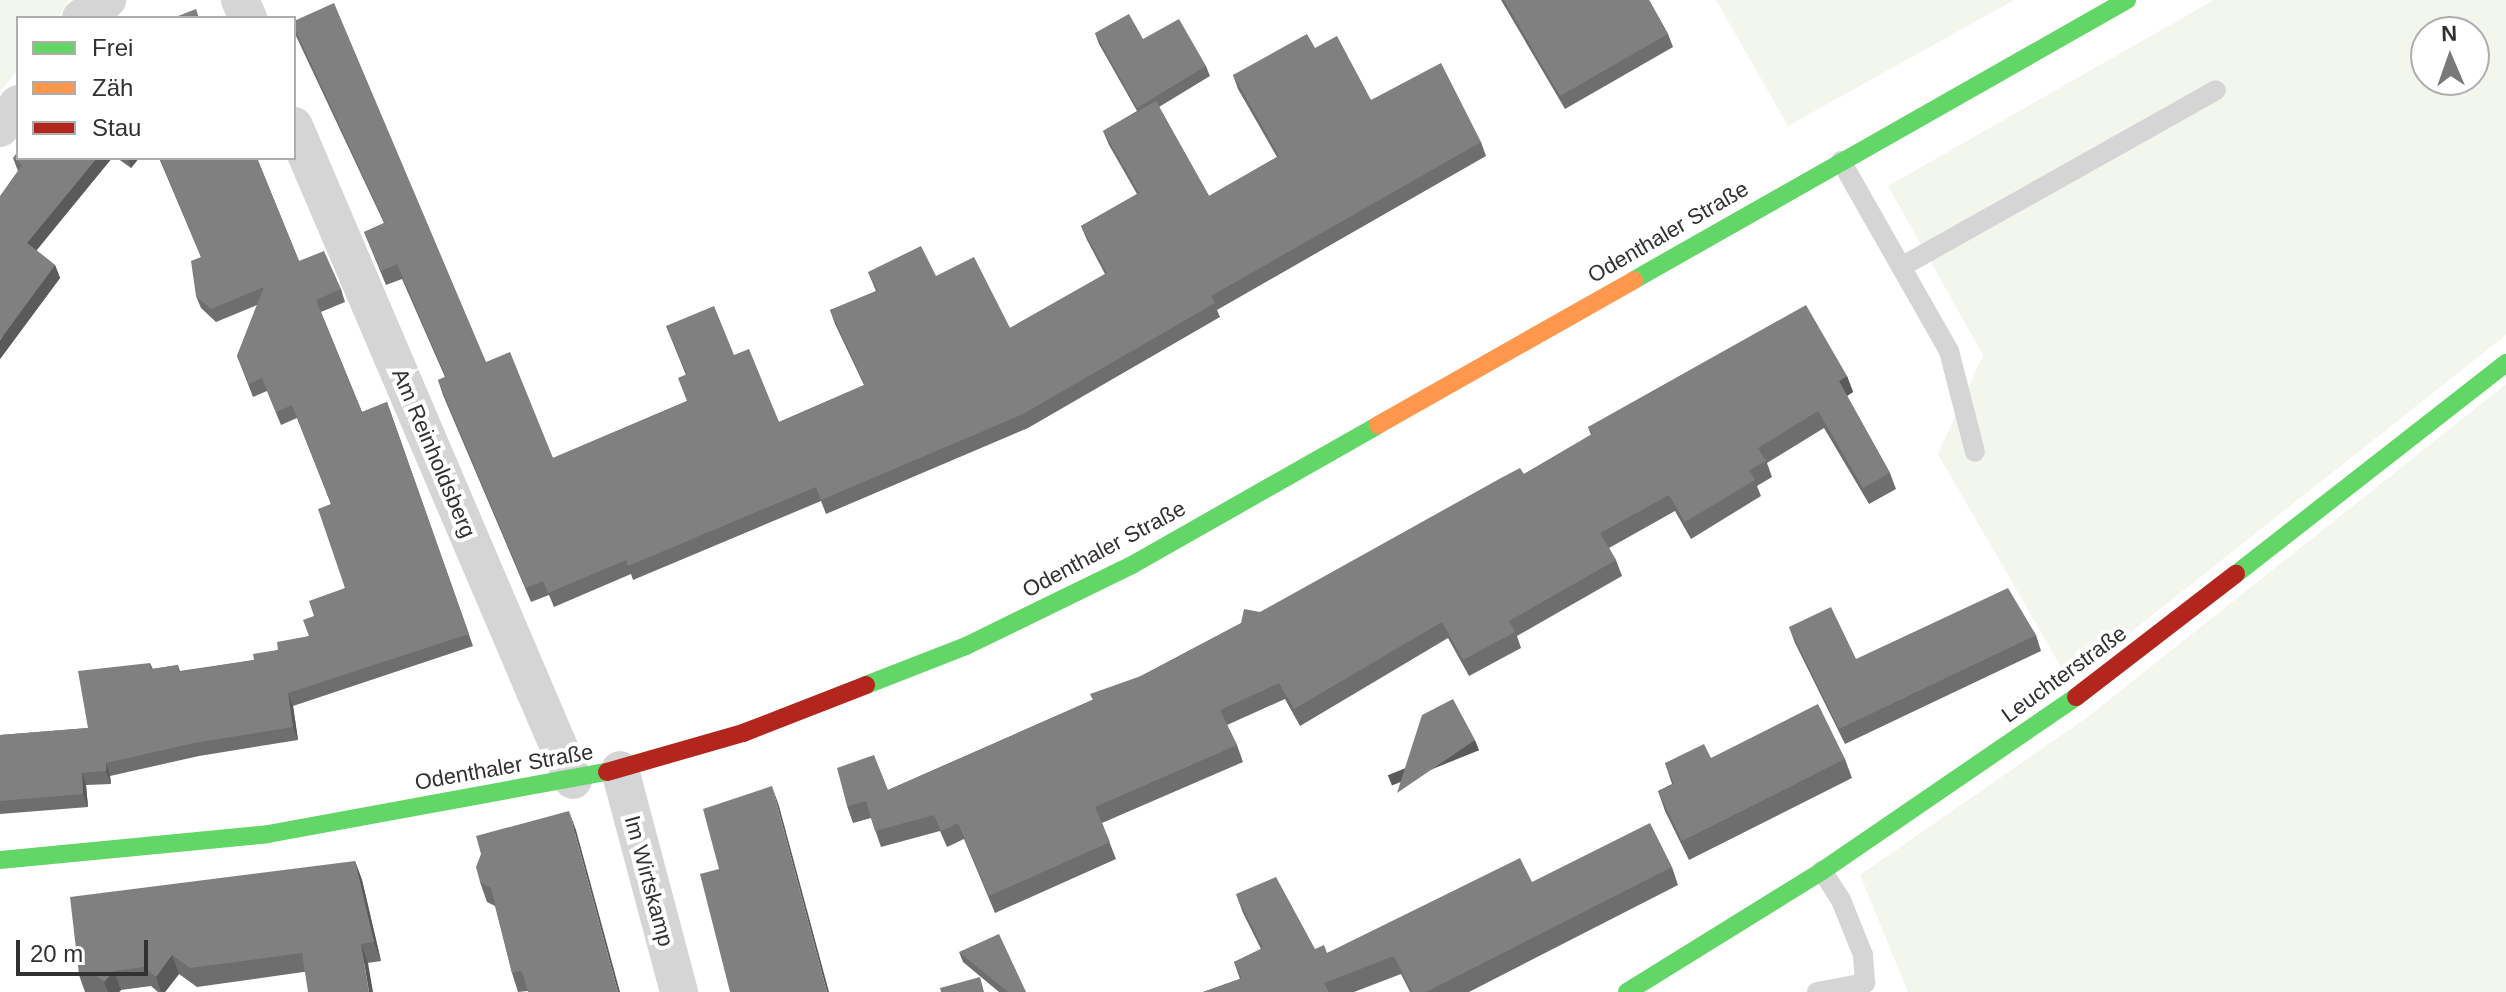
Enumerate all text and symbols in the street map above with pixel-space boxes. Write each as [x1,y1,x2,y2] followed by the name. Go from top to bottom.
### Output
[16,16,296,160] legend
[2410,16,2490,96] north arrow
[2441,21,2458,46] text: N
[92,34,133,61] text: Frei
[92,74,133,101] text: Zäh
[92,114,141,141] text: Stau
[1583,175,1753,289] street label: Odenthaler Straße
[386,365,482,541] street label: Am Reinholdsberg
[1018,495,1190,603] street label: Odenthaler Straße
[1996,620,2132,728] street label: Leuchterstraße
[413,738,595,796] street label: Odenthaler Straße
[619,813,679,949] street label: Im Wirtskamp
[20,924,152,974] scale bar
[30,940,83,967] text: 20 m

